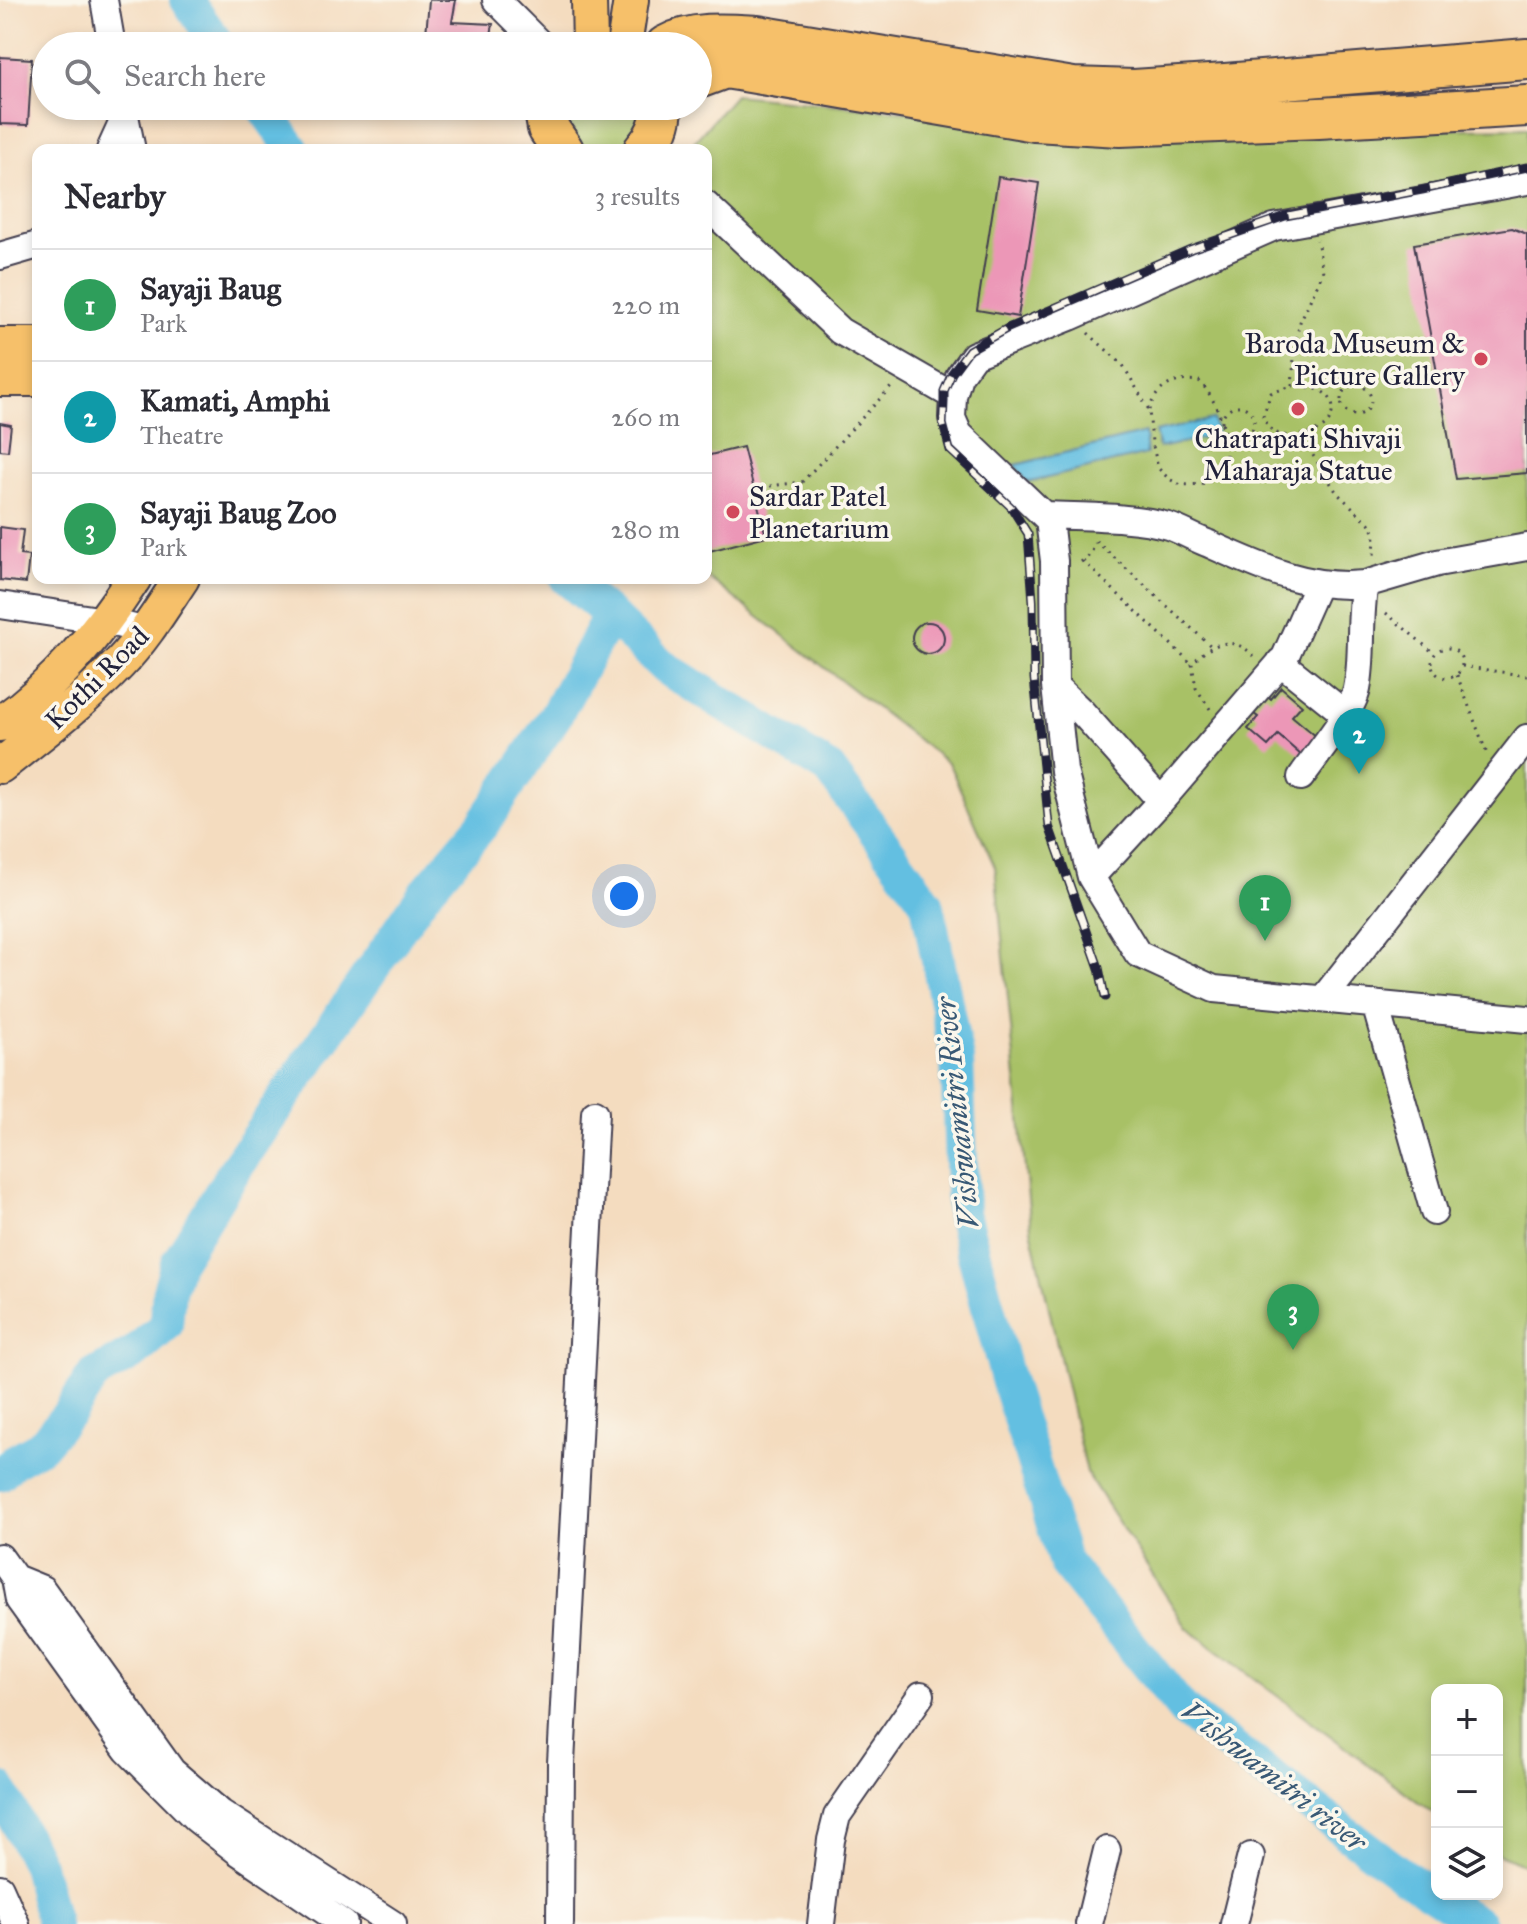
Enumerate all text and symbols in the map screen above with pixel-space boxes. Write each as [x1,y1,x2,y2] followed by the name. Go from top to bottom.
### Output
[32,32,712,120] search box
[60,54,104,98] icon: search
[124,58,266,94] text: Search here
[64,176,166,217] text: Nearby
[595,180,680,212] text: 3 results
[140,271,281,307] text: Sayaji Baug
[85,289,95,321] text: 1
[612,289,680,321] text: 220 m
[140,307,187,339] text: Park
[1245,326,1466,393] place label: Baroda Museum & Picture Gallery
[1472,350,1490,368] marker: Baroda Museum & Picture Gallery
[140,383,330,419] text: Kamati, Amphi
[1289,400,1307,418] marker: Chatrapati Shivaji Maharaja Statue
[84,401,96,433] text: 2
[611,401,680,433] text: 260 m
[140,419,224,451] text: Theatre
[1195,421,1402,488] place label: Chatrapati Shivaji Maharaja Statue
[749,479,889,546] place label: Sardar Patel Planetarium
[140,495,337,531] text: Sayaji Baug Zoo
[724,503,742,521] marker: Sardar Patel Planetarium
[85,513,95,545] text: 3
[611,513,680,545] text: 280 m
[140,531,187,563] text: Park
[38,619,156,737] street label: Kothi Road
[1333,708,1385,774] pin: 2
[1239,875,1291,941] pin: 1
[604,876,644,916] your location
[927,994,987,1231] water label: Vishwamitri River
[1267,1284,1319,1350] pin: 3
[1431,1684,1503,1900] map controls
[1431,1684,1503,1756] button: +
[1174,1693,1375,1860] water label: Vishwamitri river
[1431,1756,1503,1828] button: −
[1431,1828,1503,1900] button: layers

